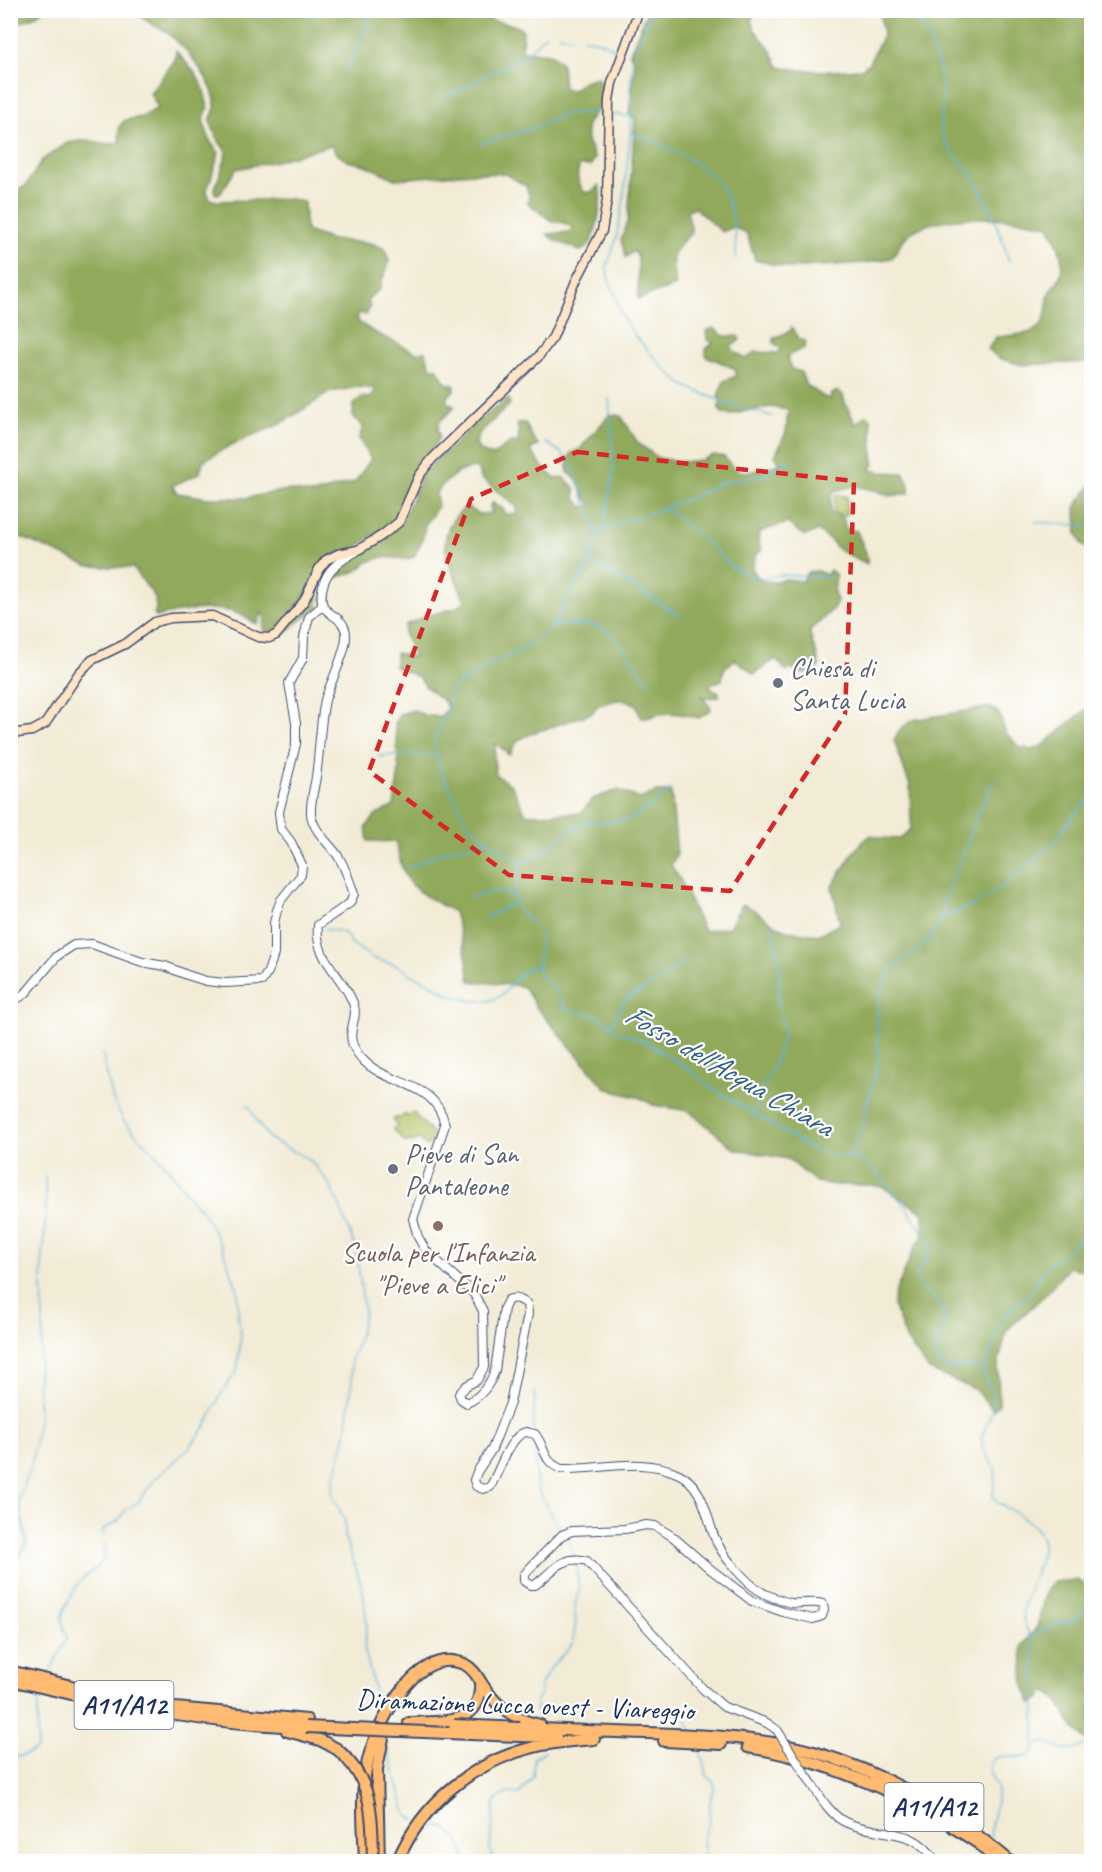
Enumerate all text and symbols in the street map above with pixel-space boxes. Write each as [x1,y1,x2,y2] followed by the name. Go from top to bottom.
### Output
[790,650,906,717] place label: Chiesa di Santa Lucia
[771,676,785,690] marker: Chiesa di Santa Lucia
[618,995,842,1146] water label: Fosso dell'Acqua Chiara
[405,1136,520,1203] place label: Pieve di San Pantaleone
[386,1162,400,1176] marker: Pieve di San Pantaleone
[431,1219,445,1233] marker: Scuola per l'Infanzia "Pieve a Elici"
[342,1235,537,1302] place label: Scuola per l'Infanzia "Pieve a Elici"
[74,1681,174,1729] road number: A11/A12
[356,1681,697,1728] street label: Diramazione Lucca ovest - Viareggio
[884,1783,984,1831] road number: A11/A12

